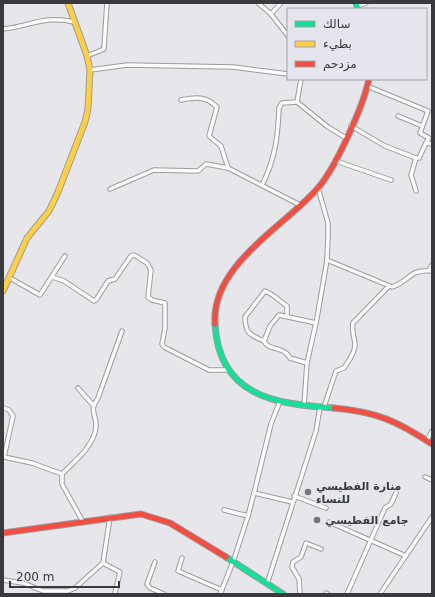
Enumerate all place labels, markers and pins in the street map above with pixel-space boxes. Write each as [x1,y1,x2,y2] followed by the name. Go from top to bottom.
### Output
[316,480,401,506] place label: منارة الفطيسي للنساء
[303,487,313,497] marker: منارة الفطيسي للنساء
[325,514,409,527] place label: جامع الفطيسي
[312,515,322,525] marker: جامع الفطيسي

